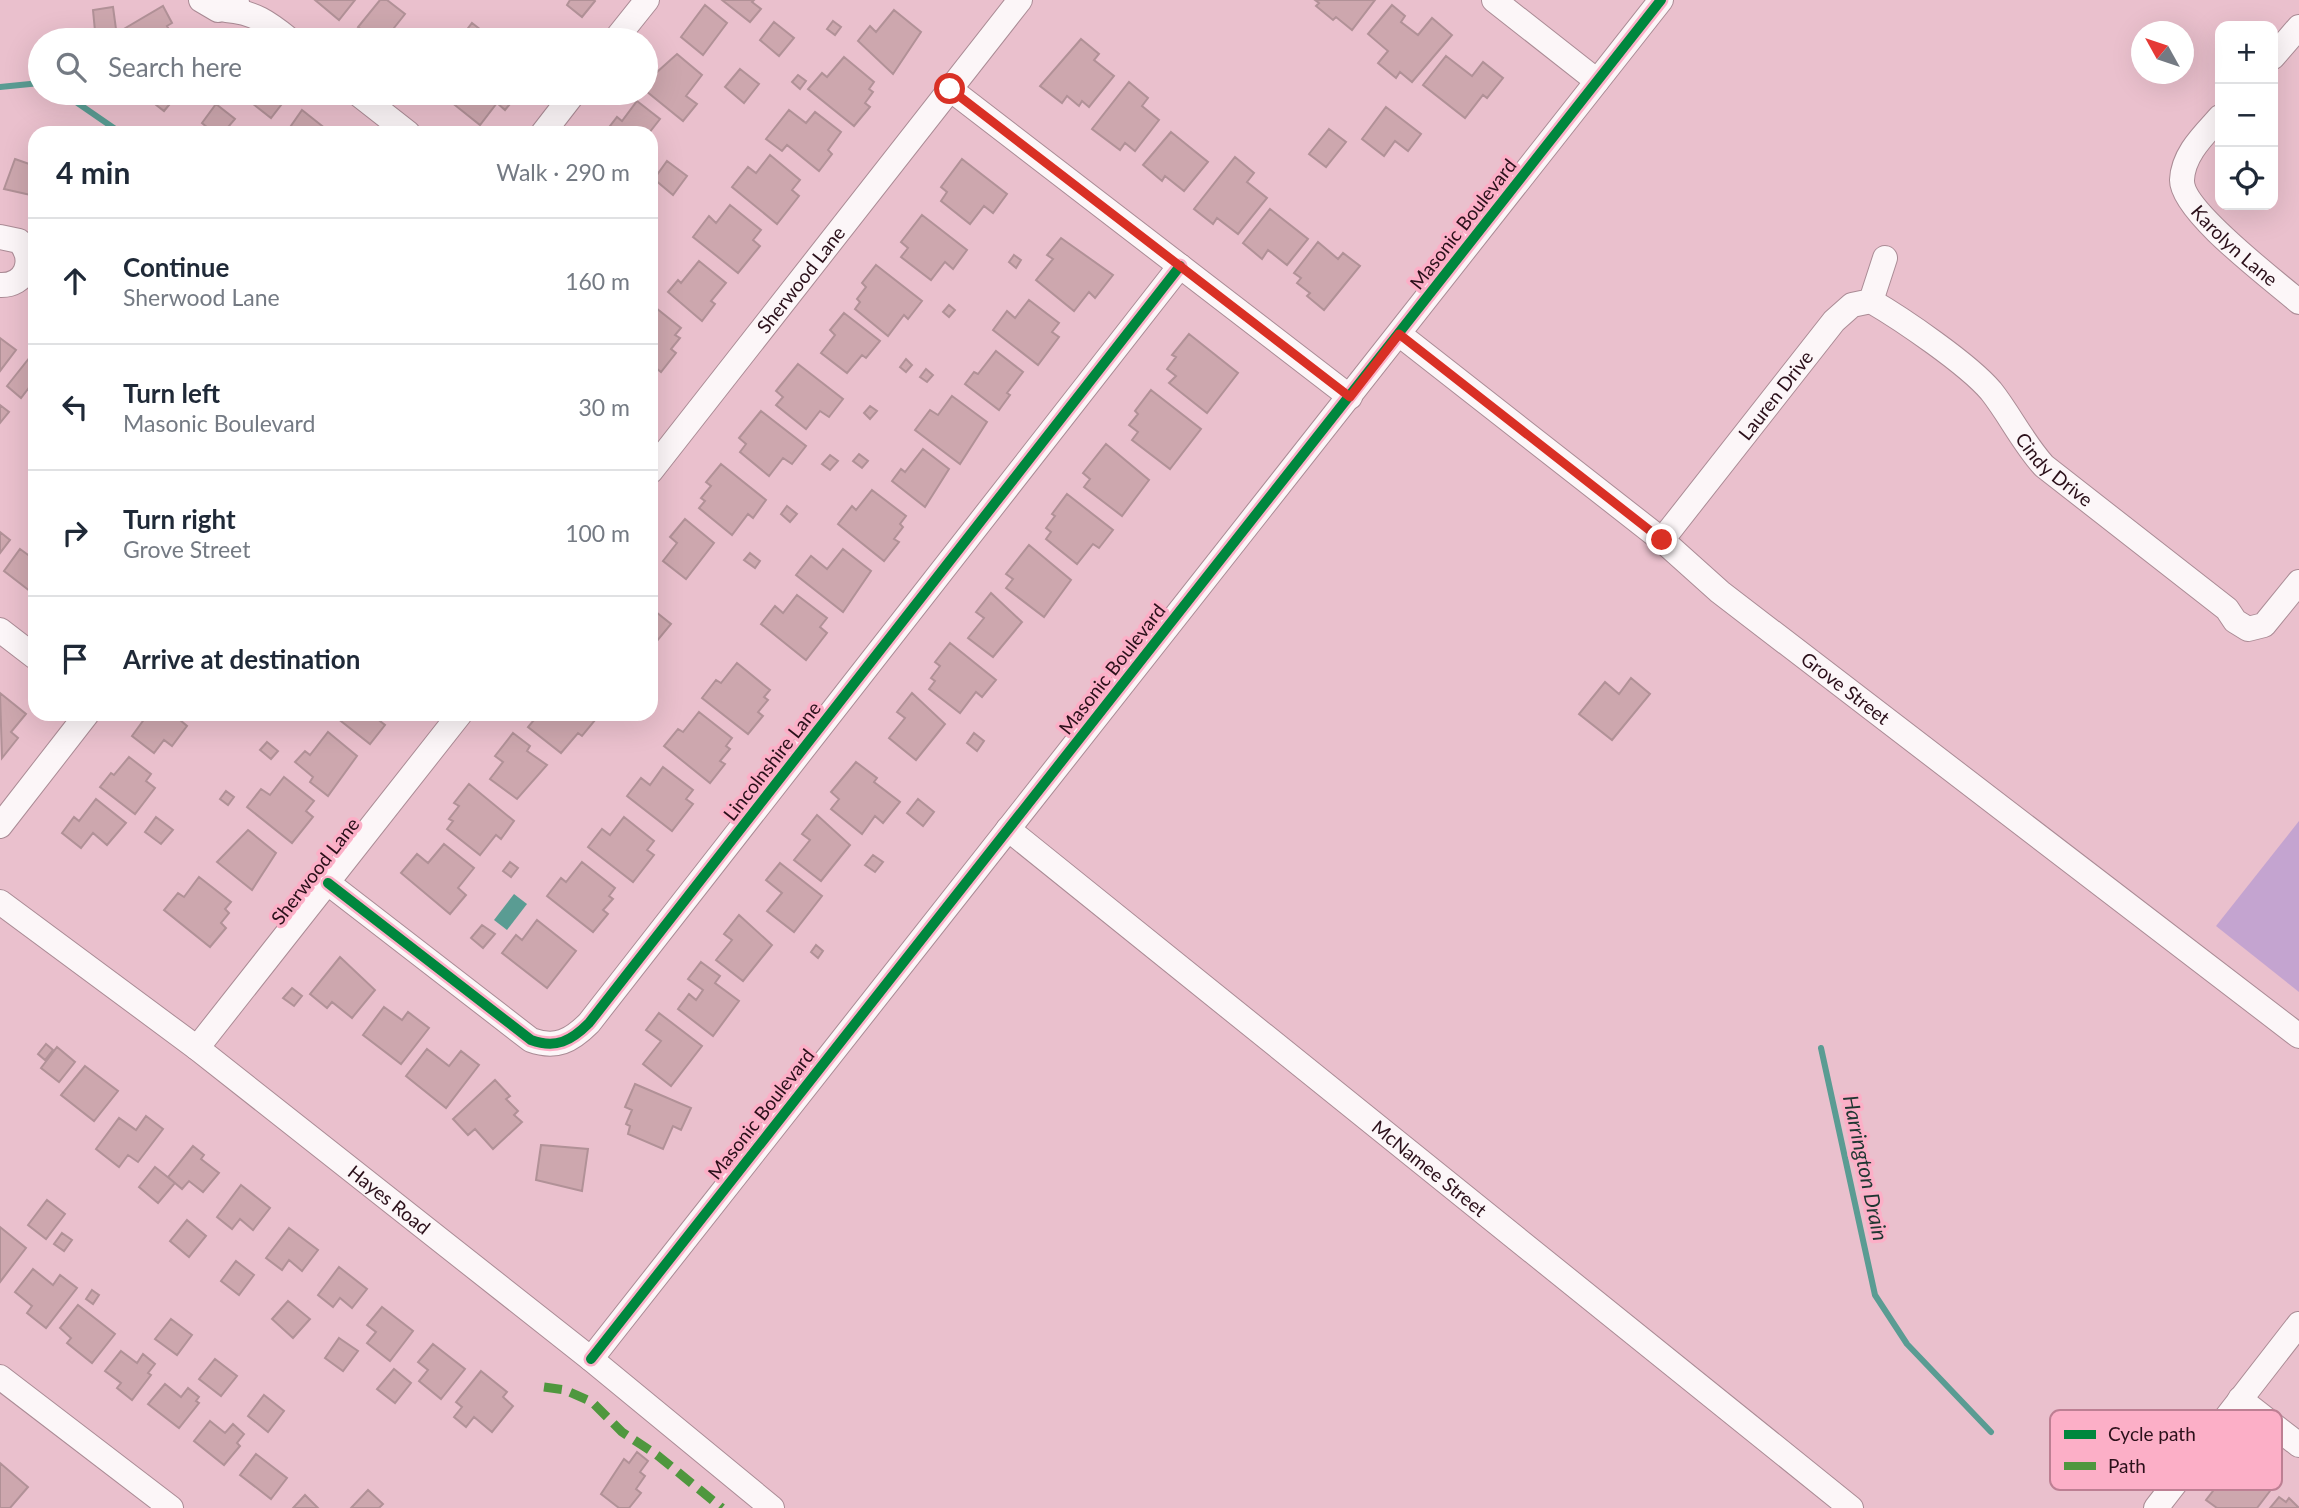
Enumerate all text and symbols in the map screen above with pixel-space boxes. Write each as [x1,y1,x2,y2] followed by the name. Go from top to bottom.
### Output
[2131,21,2194,84] north arrow
[2215,21,2278,210] map controls
[2215,21,2278,84] button: +
[28,28,658,105] search box
[52,48,90,86] icon: search
[108,51,242,83] text: Search here
[934,73,965,104] route start
[2215,84,2278,147] button: −
[2215,147,2278,210] button: locate
[56,154,130,190] text: 4 min
[1405,154,1521,293] street label: Masonic Boulevard
[496,158,630,186] text: Walk · 290 m
[2187,200,2283,291] street label: Karolyn Lane
[751,221,849,337] street label: Sherwood Lane
[123,251,229,283] text: Continue
[56,262,94,300] icon: ahead
[565,267,630,295] text: 160 m
[123,283,280,311] text: Sherwood Lane
[1733,346,1817,444] street label: Lauren Drive
[123,377,220,409] text: Turn left
[56,388,94,426] icon: left
[579,393,630,421] text: 30 m
[123,409,315,437] text: Masonic Boulevard
[2011,428,2098,511] street label: Cindy Drive
[123,503,236,535] text: Turn right
[56,514,94,552] icon: right
[565,519,630,547] text: 100 m
[1646,524,1677,555] route end
[123,535,250,563] text: Grove Street
[1054,599,1170,738] street label: Masonic Boulevard
[56,640,94,678] icon: arrive
[123,643,360,675] text: Arrive at destination
[1797,647,1895,729] street label: Grove Street
[718,697,825,825] street label: Lincolnshire Lane
[266,813,363,929] street label: Sherwood Lane
[703,1044,819,1183] street label: Masonic Boulevard
[1839,1093,1894,1243] water label: Harrington Drain
[1368,1115,1492,1221] street label: McNamee Street
[344,1160,435,1239] street label: Hayes Road
[2050,1410,2282,1490] legend
[2108,1422,2196,1445] text: Cycle path
[2108,1454,2146,1477] text: Path

